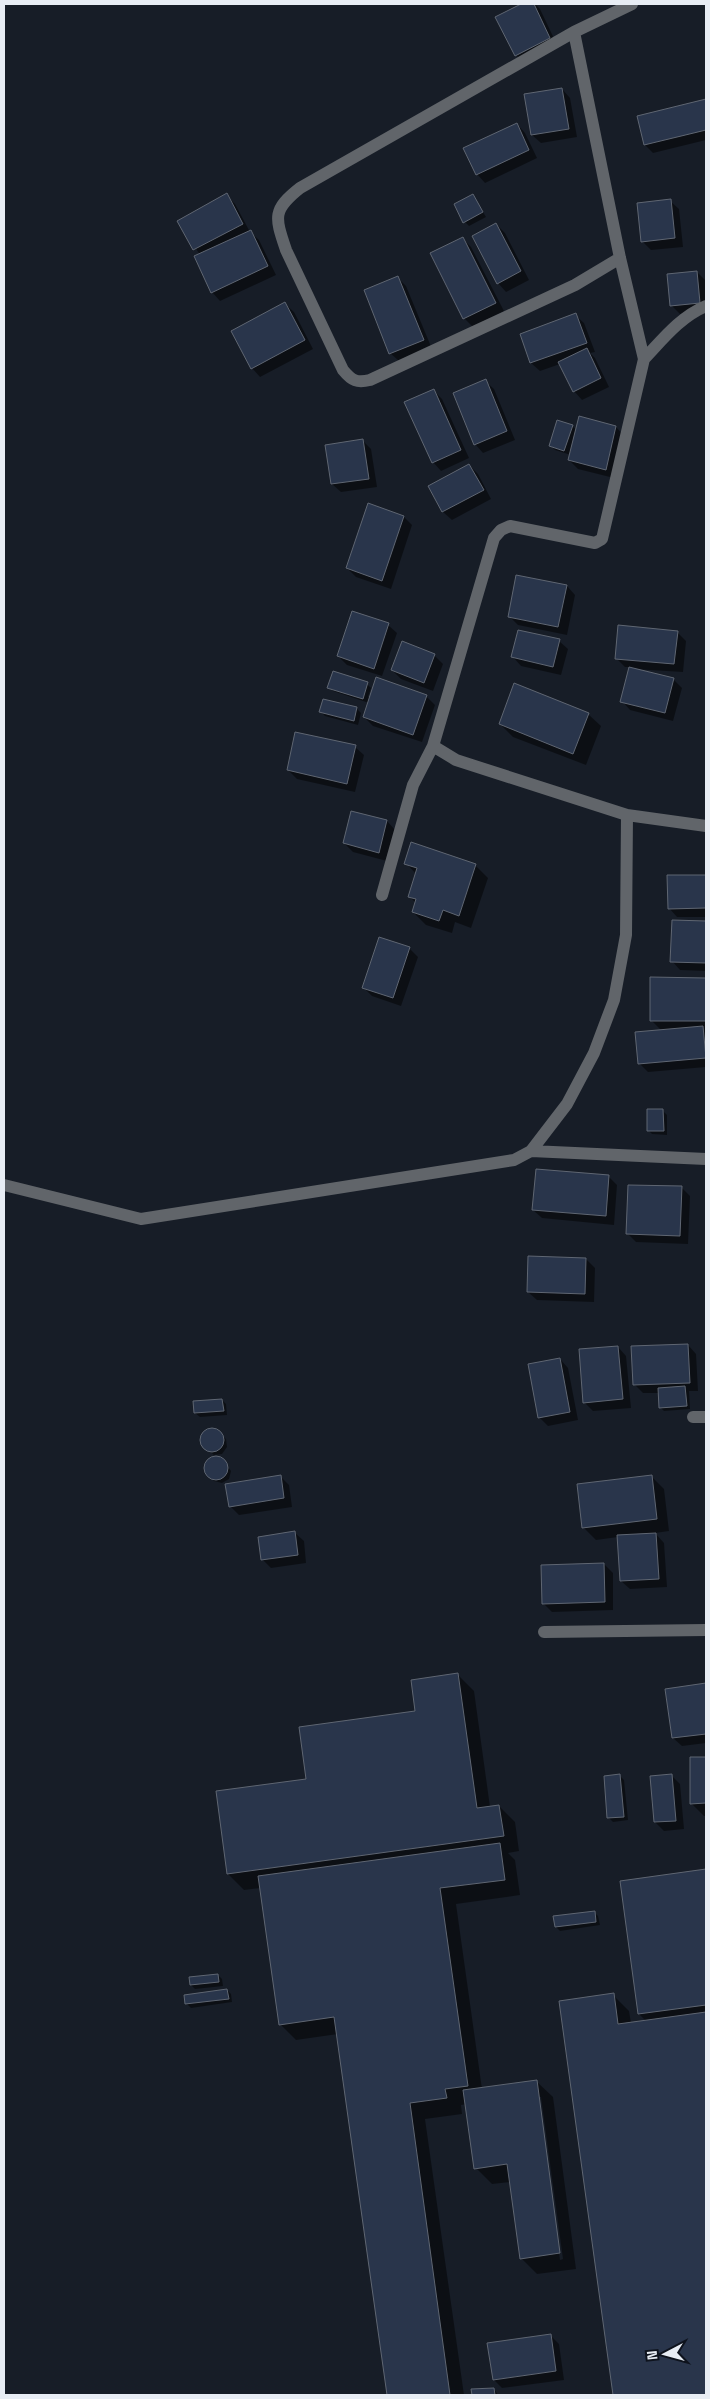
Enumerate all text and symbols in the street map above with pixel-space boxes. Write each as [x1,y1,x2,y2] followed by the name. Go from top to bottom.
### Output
[640,2329,690,2379] north arrow
[643,2350,662,2361] text: N

